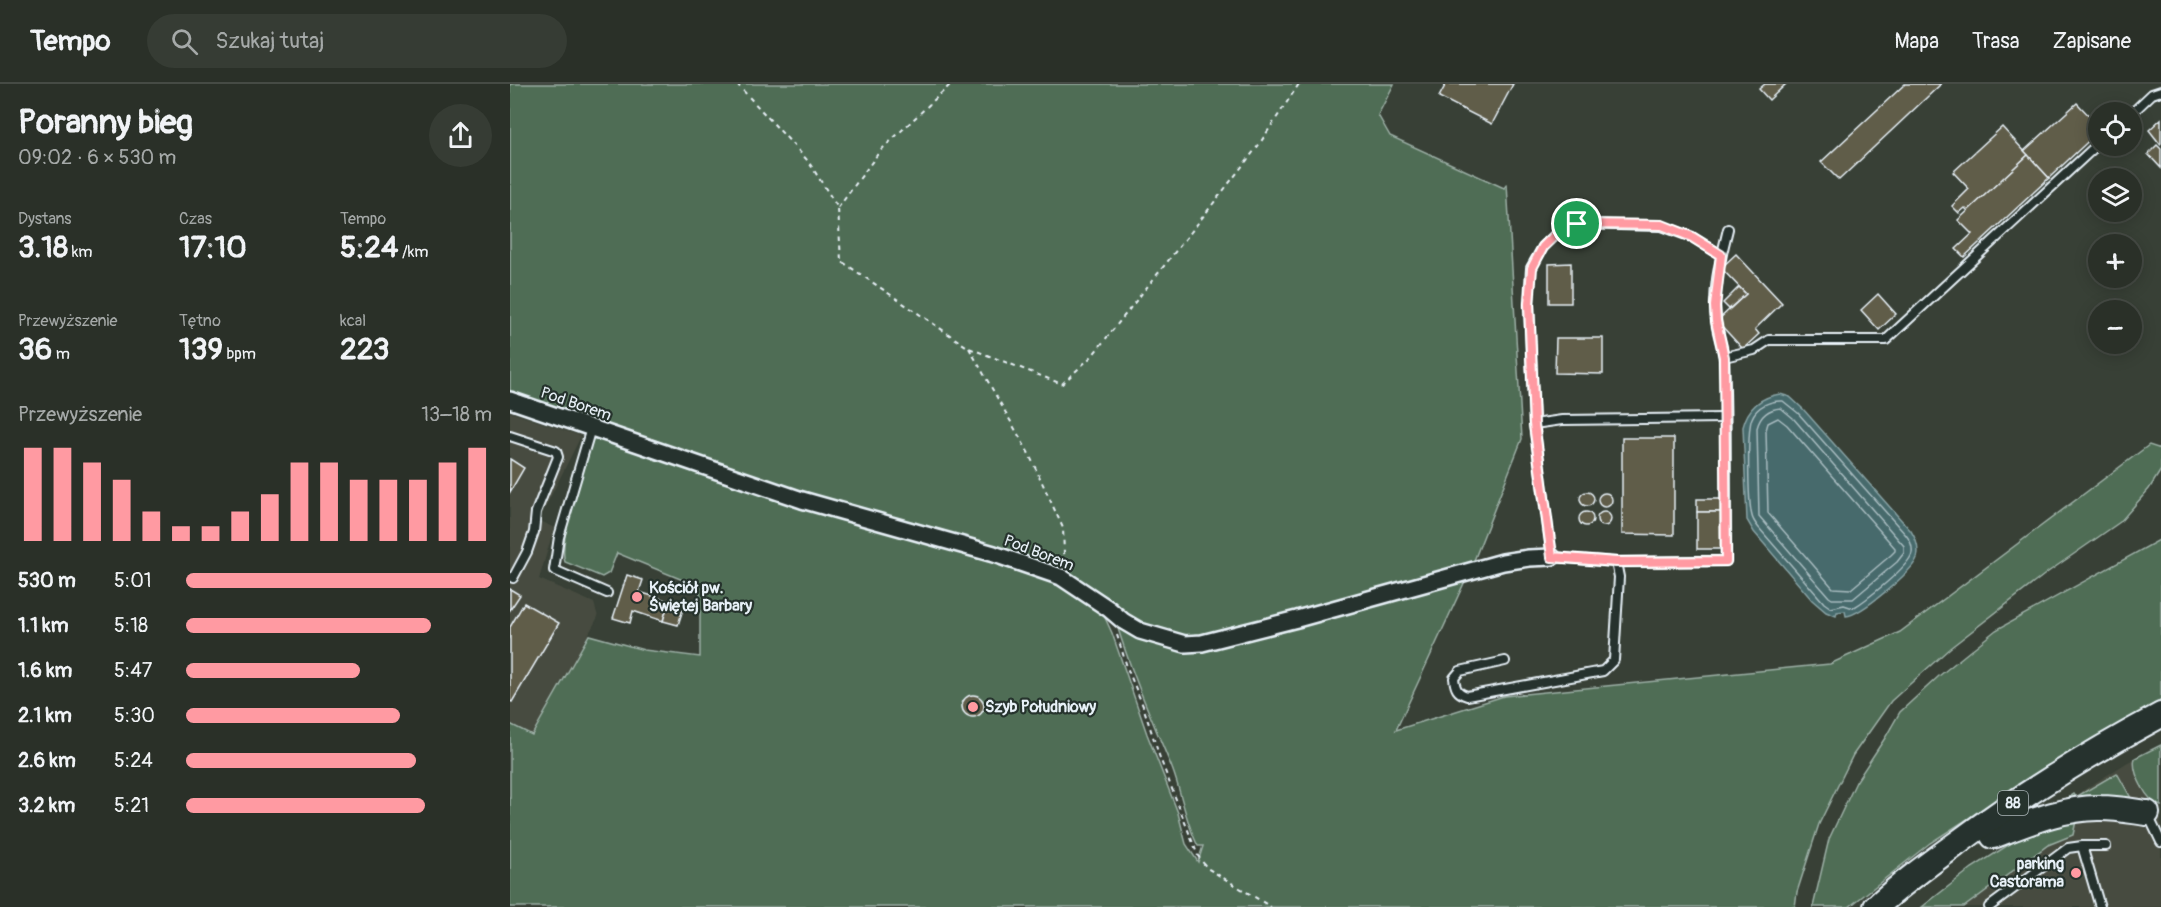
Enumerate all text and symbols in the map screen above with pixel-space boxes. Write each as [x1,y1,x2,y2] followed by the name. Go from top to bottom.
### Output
[147,14,567,68] search box
[30,24,111,59] text: Tempo
[168,25,201,58] icon: search
[216,27,324,55] text: Szukaj tutaj
[1894,28,1939,55] text: Mapa
[1972,28,2020,55] text: Trasa
[2053,28,2131,55] text: Zapisane
[18,102,193,143] text: Poranny bieg
[2088,102,2142,354] map controls
[2088,102,2142,156] button: locate
[429,104,492,167] button: share
[18,145,176,170] text: 09:02 · 6 × 530 m
[2088,168,2142,222] button: layers
[1551,198,1602,249] pin
[1560,207,1593,240] icon: arrive
[18,209,71,229] text: Dystans
[179,209,212,229] text: Czas
[340,209,386,229] text: Tempo
[18,229,68,266] text: 3.18
[179,229,247,266] text: 17:10
[340,229,398,266] text: 5:24
[2088,234,2142,288] button: +
[68,242,93,262] text: km
[398,242,429,262] text: /km
[2088,300,2142,354] button: −
[18,311,117,331] text: Przewyższenie
[179,311,221,331] text: Tętno
[340,311,366,331] text: kcal
[18,331,52,368] text: 36
[179,331,223,368] text: 139
[340,331,389,368] text: 223
[52,344,70,364] text: m
[223,344,256,364] text: bpm
[538,383,614,425] street label: Pod Borem
[18,402,142,427] text: Przewyższenie
[421,402,492,427] text: 13–18 m
[1001,530,1077,576] street label: Pod Borem
[18,568,76,593] text: 530 m
[114,568,152,593] text: 5:01
[649,578,752,616] place label: Kościół pw. Świętej Barbary
[630,590,644,604] marker: Kościół pw. Świętej Barbary
[18,613,68,638] text: 1.1 km
[114,613,148,638] text: 5:18
[18,658,72,683] text: 1.6 km
[114,658,152,683] text: 5:47
[985,697,1096,717] place label: Szyb Południowy
[966,700,980,714] marker: Szyb Południowy
[18,703,72,728] text: 2.1 km
[114,703,155,728] text: 5:30
[18,748,76,773] text: 2.6 km
[114,748,153,773] text: 5:24
[1998,791,2028,815] road number: 88
[18,793,75,818] text: 3.2 km
[114,793,149,818] text: 5:21
[1990,854,2065,892] place label: parking Castorama
[2069,866,2083,880] marker: parking Castorama

